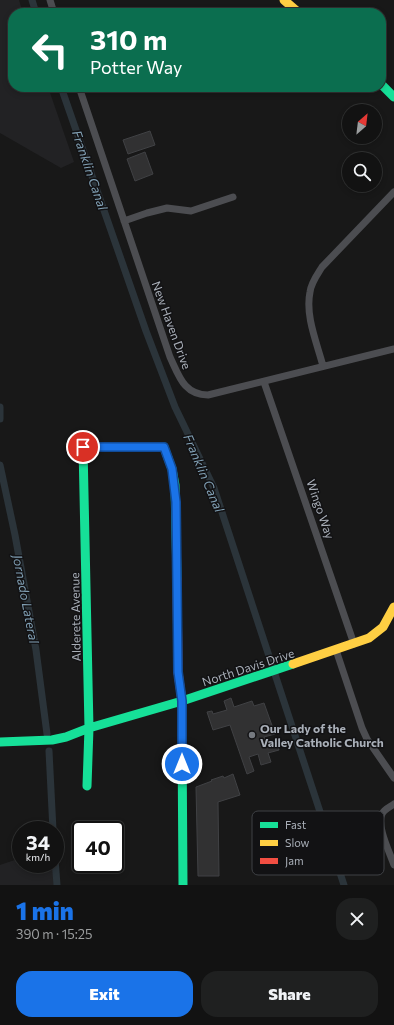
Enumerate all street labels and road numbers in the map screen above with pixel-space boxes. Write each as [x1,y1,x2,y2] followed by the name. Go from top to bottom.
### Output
[150,279,194,371] street label: New Haven Drive
[304,477,338,541] street label: Wingo Way
[67,572,83,662] street label: Alderete Avenue
[200,645,296,689] street label: North Davis Drive

